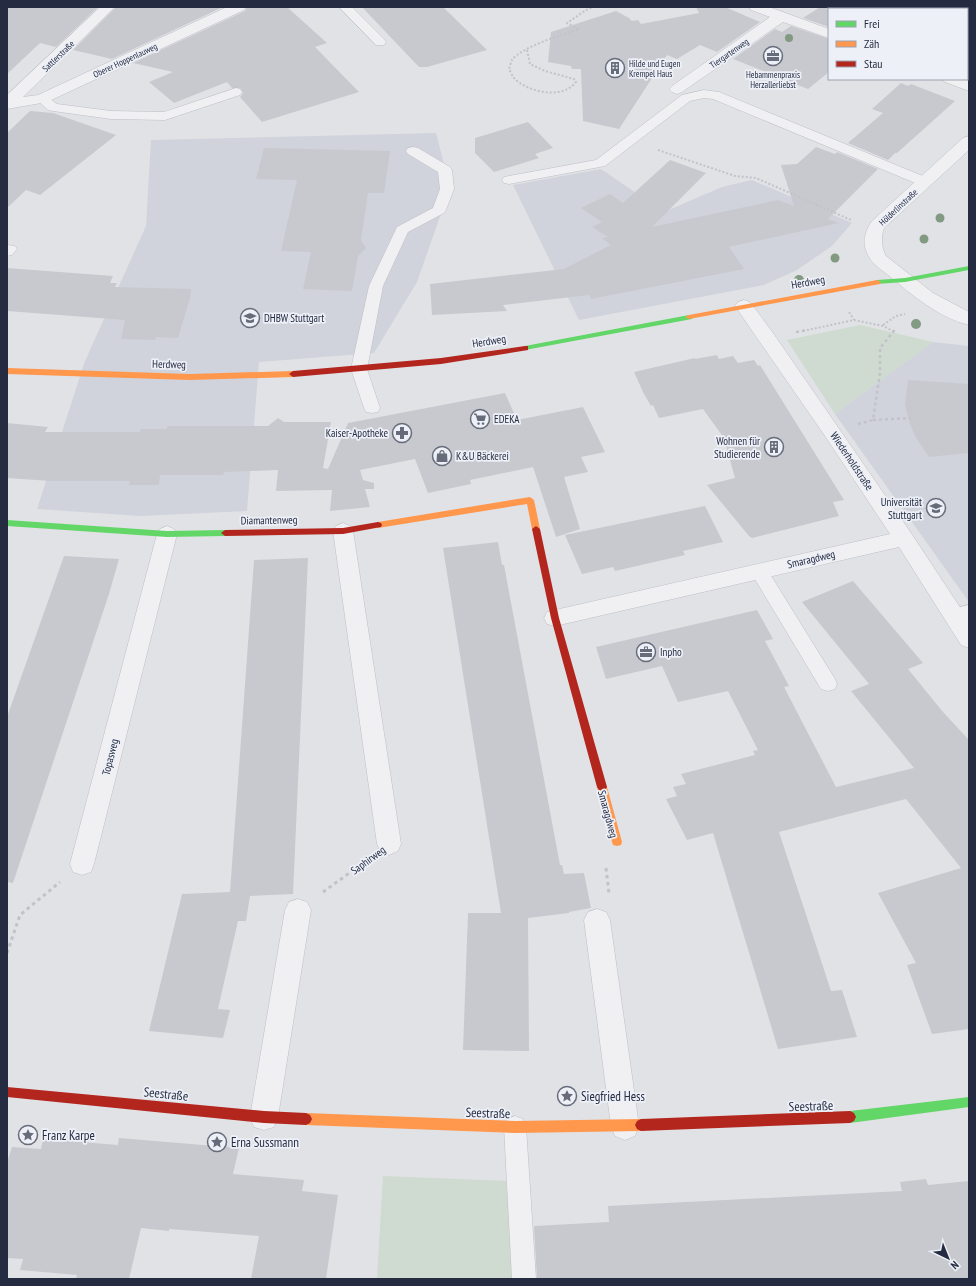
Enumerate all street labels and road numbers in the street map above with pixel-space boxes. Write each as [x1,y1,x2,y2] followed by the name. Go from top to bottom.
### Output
[707,35,751,70] street label: Tiergartenweg
[40,38,77,74] street label: Sattlerstraße
[91,40,159,80] street label: Oberer Hoppenlauweg
[876,186,920,228] street label: Hölderlinstraße
[790,272,826,292] street label: Herdweg
[471,331,507,351] street label: Herdweg
[152,357,186,371] street label: Herdweg
[827,429,877,493] street label: Wiederholdstraße
[240,513,298,527] street label: Diamantenweg
[786,547,837,571] street label: Smaragdweg
[99,737,121,777] street label: Topasweg
[595,789,621,840] street label: Smaragdweg
[348,843,388,877] street label: Saphirweg
[143,1083,189,1105] street label: Seestraße
[788,1097,834,1115] street label: Seestraße
[465,1104,511,1122] street label: Seestraße

